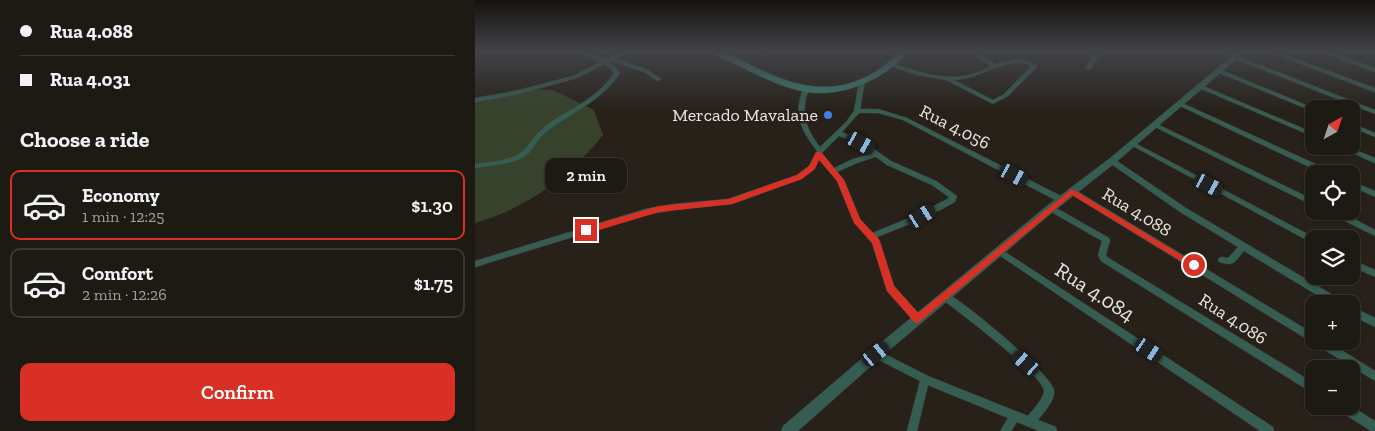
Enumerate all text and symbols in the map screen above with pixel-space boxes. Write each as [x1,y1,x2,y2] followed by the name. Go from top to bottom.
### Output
[50,20,133,43] text: Rua 4.088
[50,68,130,91] text: Rua 4.031
[916,100,994,154] street label: Rua 4.056
[1305,100,1360,155] north arrow
[1305,100,1360,415] map controls
[672,104,818,126] place label: Mercado Mavalane
[822,109,834,121] marker: Mercado Mavalane
[20,126,150,153] text: Choose a ride
[844,129,877,157] car
[545,158,627,192] callout: 2 min
[997,161,1030,189] car
[1305,165,1360,220] button: locate
[566,166,606,185] text: 2 min
[1192,171,1225,199] car
[22,183,67,228] icon: car
[1098,183,1176,241] street label: Rua 4.088
[82,184,160,207] text: Economy
[411,194,453,217] text: $1.30
[905,202,938,230] car
[82,207,164,226] text: 1 min · 12:25
[575,219,597,241] route end
[1305,230,1360,285] button: layers
[1183,254,1205,276] route start
[1051,257,1140,327] street label: Rua 4.084
[22,261,67,306] icon: car
[82,262,153,285] text: Comfort
[414,272,453,295] text: $1.75
[82,285,167,304] text: 2 min · 12:26
[1195,289,1271,349] street label: Rua 4.086
[1305,295,1360,350] button: +
[1132,335,1165,365] car
[859,339,892,369] car
[1009,347,1042,379] car
[1305,360,1360,415] button: −
[20,363,455,421] button: Confirm

